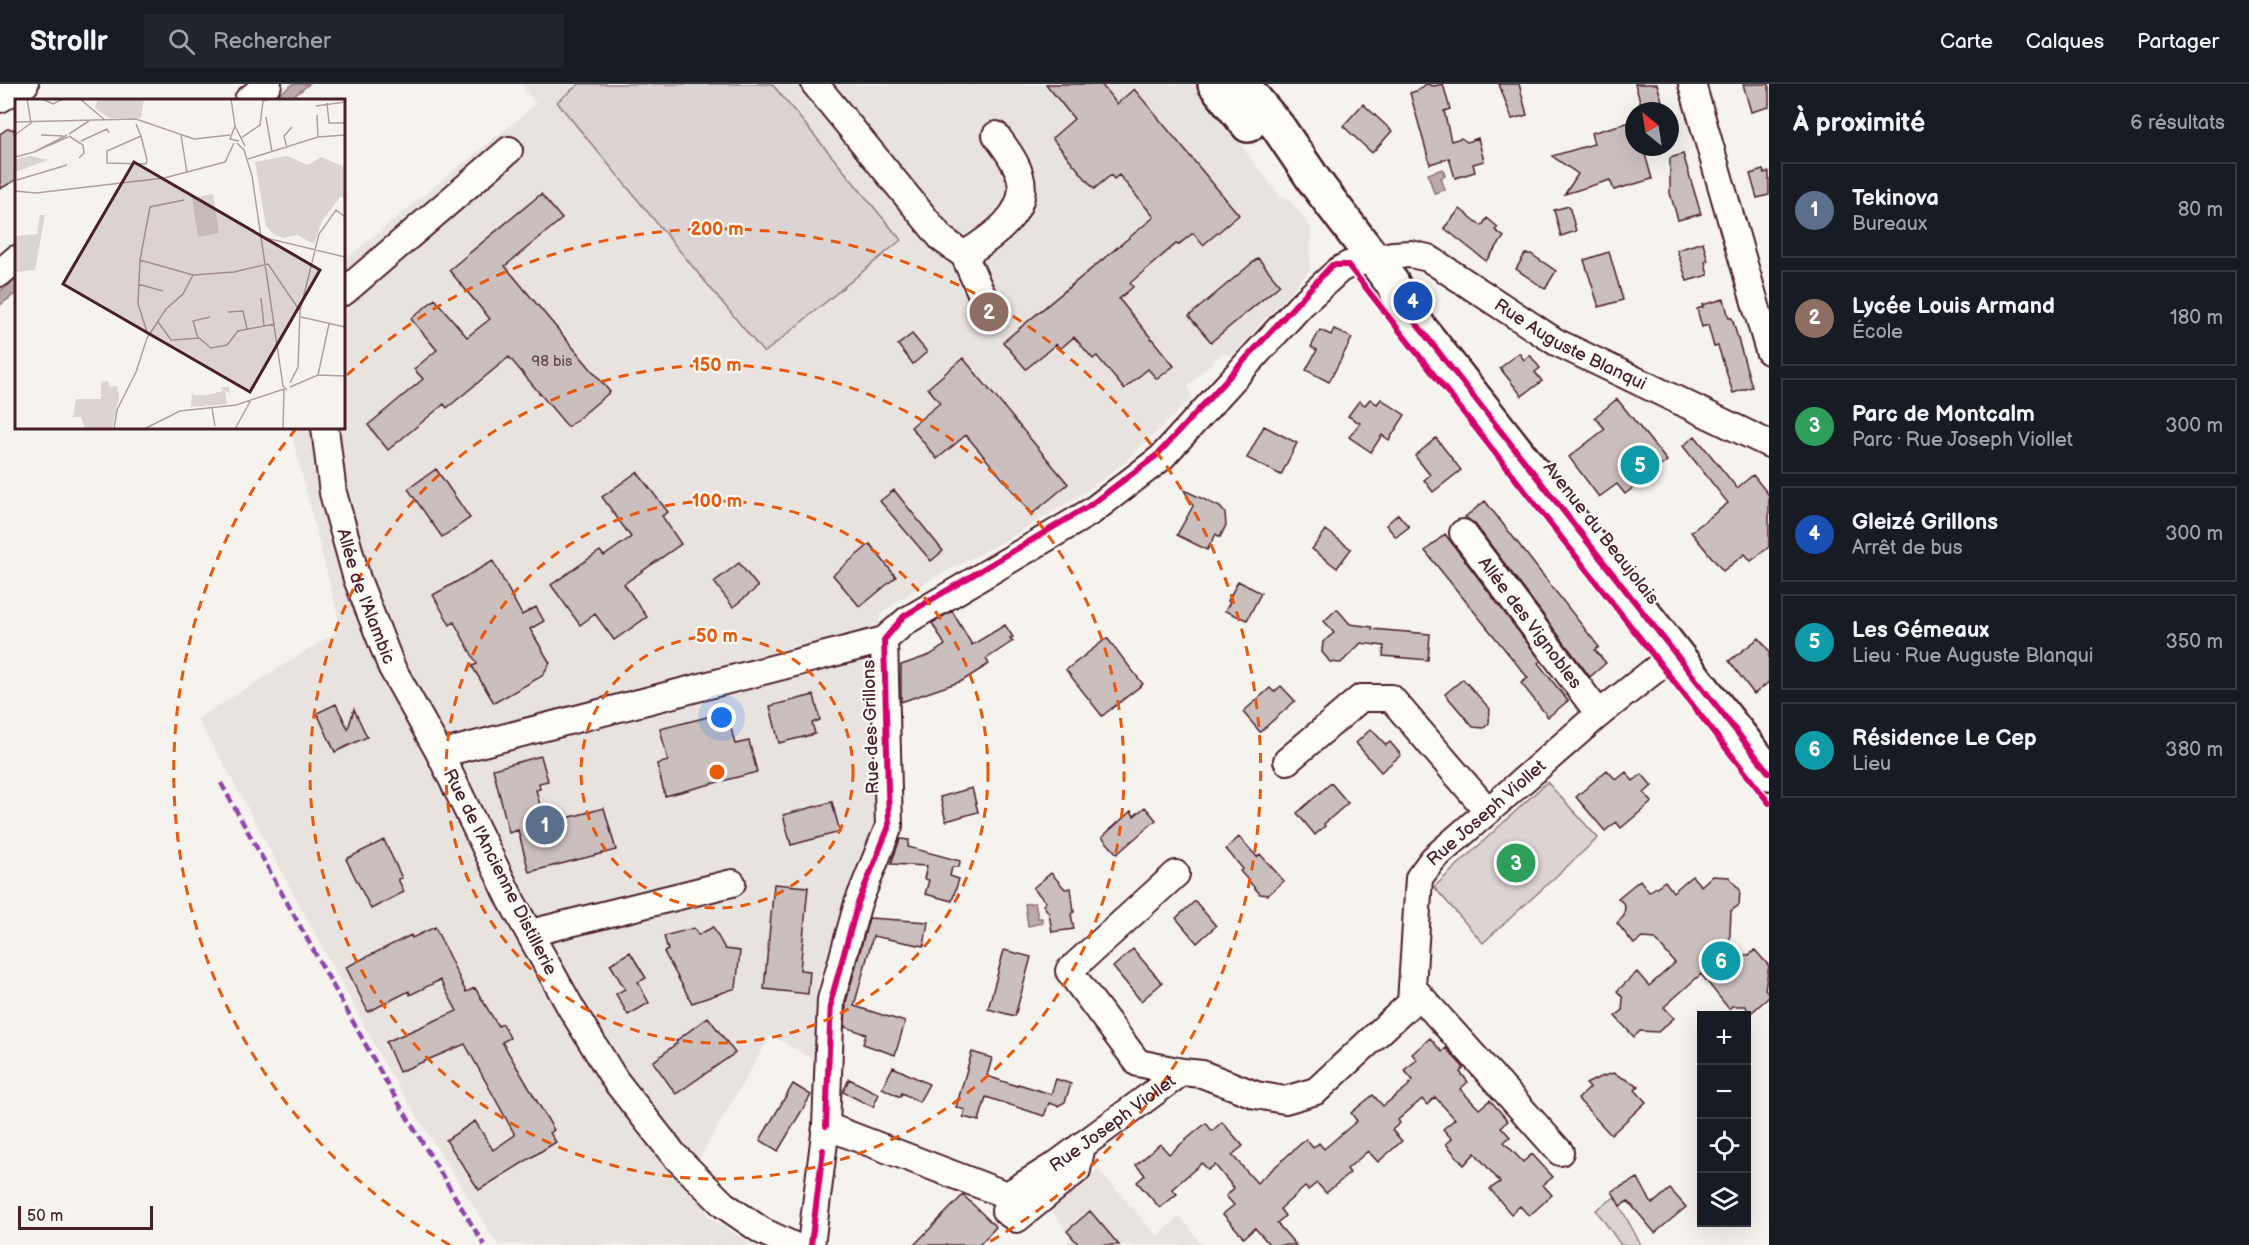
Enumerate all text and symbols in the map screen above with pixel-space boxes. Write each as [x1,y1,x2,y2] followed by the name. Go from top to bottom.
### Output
[144,14,564,68] search box
[30,25,108,58] text: Strollr
[165,25,198,58] icon: search
[213,28,331,55] text: Rechercher
[1940,29,1993,54] text: Carte
[2026,29,2104,54] text: Calques
[2137,29,2219,54] text: Partager
[15,99,345,429] inset map
[1625,102,1679,156] north arrow
[1793,108,1925,139] text: À proximité
[2130,111,2225,135] text: 6 résultats
[1852,185,1939,212] text: Tekinova
[1810,198,1819,222] text: 1
[2178,198,2223,222] text: 80 m
[1852,212,1927,236] text: Bureaux
[690,219,744,240] text: 200 m
[1394,278,1432,324] pin: 4
[970,290,1008,334] pin: 2
[1852,293,2055,320] text: Lycée Louis Armand
[1491,294,1650,394] street label: Rue Auguste Blanqui
[1809,306,1820,330] text: 2
[2170,306,2223,330] text: 180 m
[1852,320,1903,344] text: École
[532,352,573,371] house number: 98 bis
[692,355,742,376] text: 150 m
[1852,401,2035,428] text: Parc de Montcalm
[1809,414,1820,438] text: 3
[2165,414,2223,438] text: 300 m
[1852,428,2073,452] text: Parc · Rue Joseph Viollet
[1620,442,1660,488] pin: 5
[1539,457,1663,609] street label: Avenue du Beaujolais
[692,491,742,512] text: 100 m
[1852,509,1998,536] text: Gleizé Grillons
[1809,522,1820,546] text: 4
[2165,522,2223,546] text: 300 m
[333,526,400,667] street label: Allée de l'Alambic
[1852,536,1963,560] text: Arrêt de bus
[1474,553,1587,693] street label: Allée des Vignobles
[1852,617,1989,644] text: Les Gémeaux
[696,626,738,647] text: 50 m
[1809,630,1820,654] text: 5
[2166,630,2223,654] text: 350 m
[1852,644,2094,668] text: Lieu · Rue Auguste Blanqui
[858,659,884,795] street label: Rue des Grillons
[707,703,736,732] your location
[1852,725,2037,752] text: Résidence Le Cep
[1808,738,1821,762] text: 6
[2165,738,2223,762] text: 380 m
[1852,752,1891,776] text: Lieu
[1422,755,1550,870] street label: Rue Joseph Viollet
[707,762,727,782] centre of rings
[439,765,561,979] street label: Rue de l'Ancienne Distillerie
[526,802,564,848] pin: 1
[1496,840,1536,886] pin: 3
[1702,938,1740,984] pin: 6
[1697,1011,1751,1227] map controls
[1697,1011,1751,1065] button: +
[1697,1065,1751,1119] button: −
[1046,1070,1180,1176] street label: Rue Joseph Viollet
[1697,1119,1751,1173] button: locate
[1697,1173,1751,1227] button: layers
[18,1203,153,1230] scale bar
[27,1207,63,1226] text: 50 m

